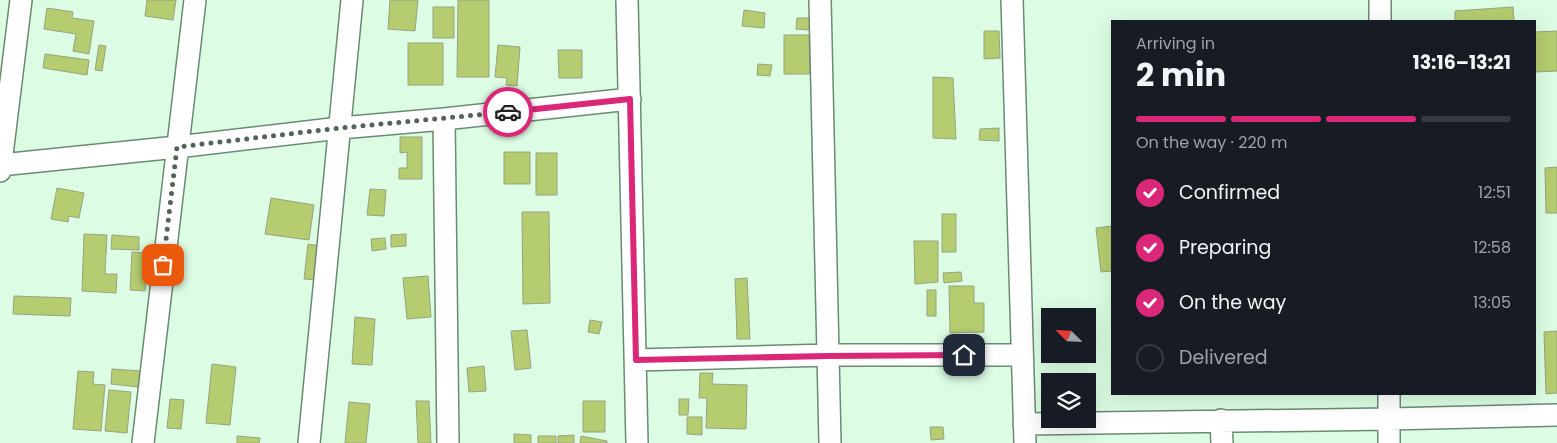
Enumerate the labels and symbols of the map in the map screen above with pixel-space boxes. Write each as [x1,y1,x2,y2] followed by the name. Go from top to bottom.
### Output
[483,87,533,137] courier
[142,244,184,286] pin
[1041,308,1096,362] north arrow
[943,334,985,376] pin

